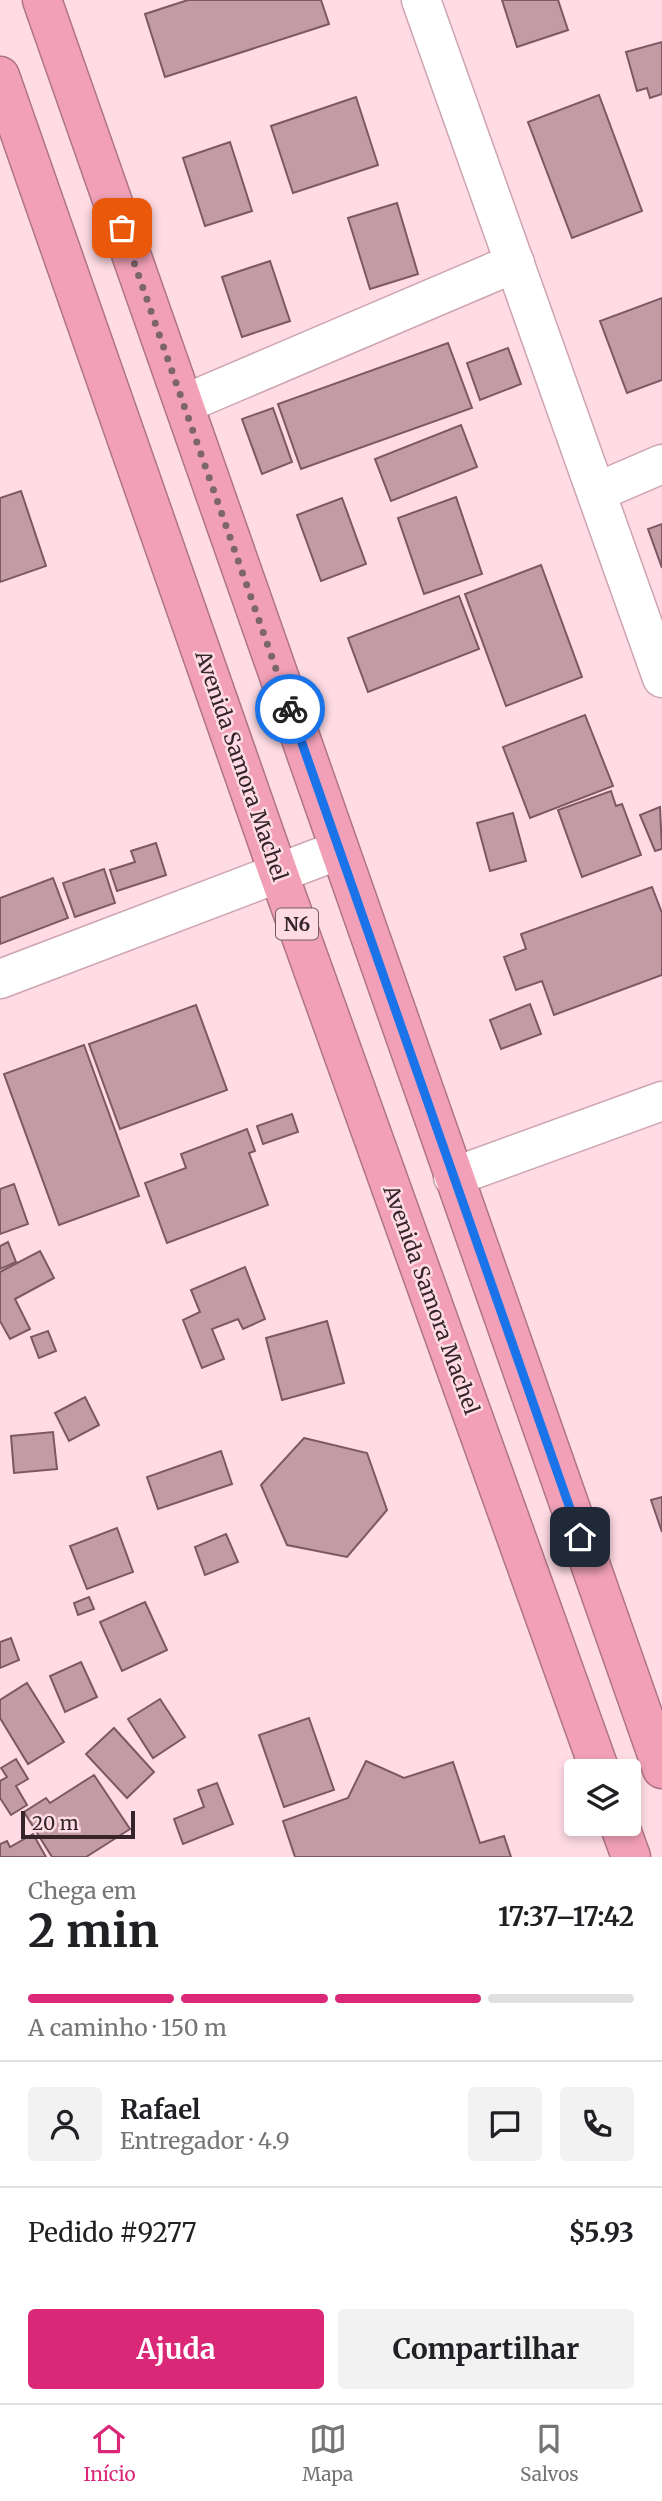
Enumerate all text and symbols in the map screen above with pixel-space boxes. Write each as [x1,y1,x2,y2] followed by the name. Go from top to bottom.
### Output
[92,198,152,258] pin
[103,209,141,247] icon: bag
[189,646,294,885] street label: Avenida Samora Machel
[255,674,325,744] courier
[271,690,309,728] icon: bike
[276,908,318,940] road number: N6
[377,1181,486,1419] street label: Avenida Samora Machel
[550,1507,610,1567] pin
[561,1518,599,1556] icon: home
[564,1759,641,1836] map controls
[564,1759,641,1836] button: layers
[21,1808,135,1840] scale bar
[32,1811,79,1835] text: 20 m
[28,1876,137,1905] text: Chega em
[498,1900,634,1933] text: 17:37–17:42
[28,1902,159,1960] text: 2 min
[28,2013,227,2042] text: A caminho · 150 m
[28,2087,102,2161] button: person
[468,2087,542,2161] button: chat
[560,2087,634,2161] button: phone
[120,2093,201,2126] text: Rafael
[120,2126,290,2155] text: Entregador · 4.9
[28,2216,197,2249] text: Pedido #9277
[569,2216,634,2249] text: $5.93
[28,2309,324,2389] button: Ajuda
[338,2309,634,2389] button: Compartilhar
[83,2420,136,2486] tab: Início
[302,2420,353,2486] tab: Mapa
[520,2420,579,2486] tab: Salvos

